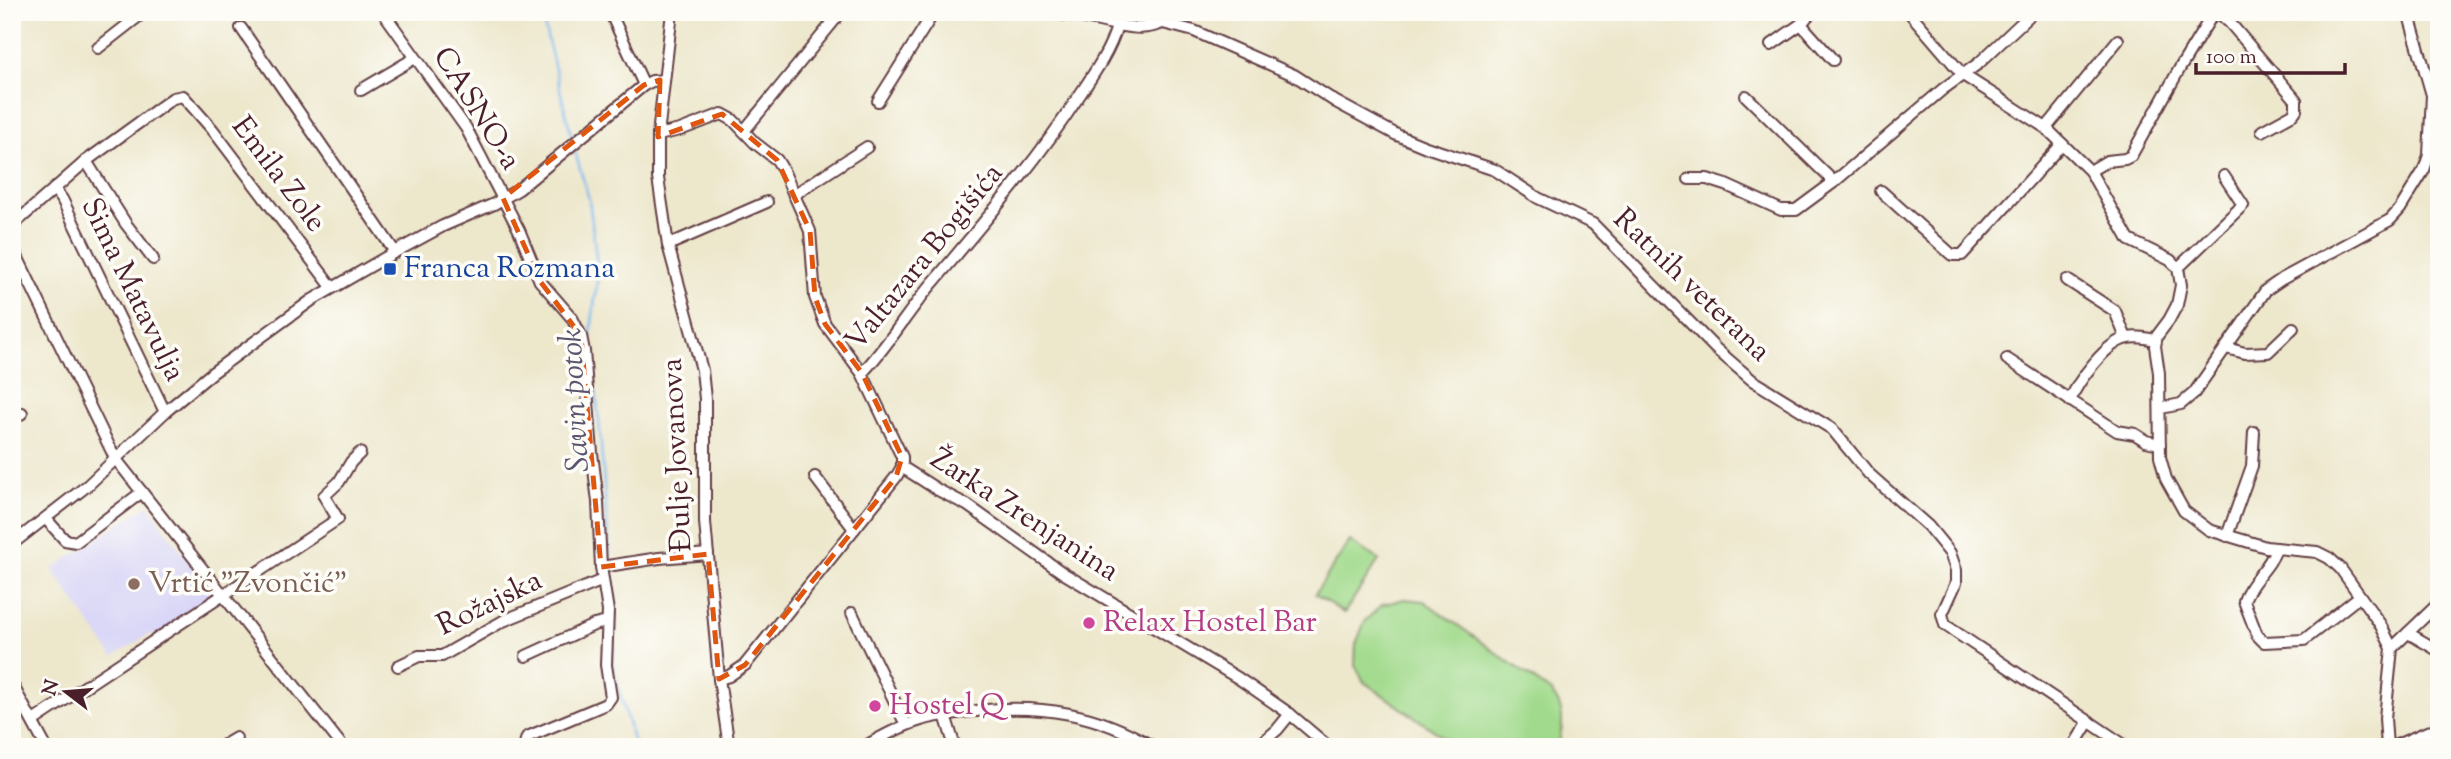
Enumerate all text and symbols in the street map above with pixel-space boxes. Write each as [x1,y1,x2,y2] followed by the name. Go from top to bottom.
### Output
[2196,32,2344,76] scale bar
[421,39,531,179] street label: CASNO-a
[2206,43,2257,73] text: 100 m
[220,108,336,242] street label: Emila Zole
[836,155,1014,361] street label: Valtazara Bogišića
[69,191,195,389] street label: Sima Matavulja
[1602,199,1780,373] street label: Ratnih veterana
[404,248,615,291] place label: Franca Rozmana
[382,261,398,277] marker: Franca Rozmana
[549,327,603,473] water label: Savin potok
[651,357,705,553] street label: Đulje Jovanova
[921,439,1127,593] street label: Žarka Zrenjanina
[430,560,550,648] street label: Rožajska
[148,563,348,606] place label: Vrtić "Zvončić"
[126,576,142,592] marker: Vrtić "Zvončić"
[1103,602,1317,645] place label: Relax Hostel Bar
[1081,615,1097,631] marker: Relax Hostel Bar
[32,658,102,728] north arrow
[37,677,67,699] text: N
[889,685,1009,728] place label: Hostel Q
[867,698,883,714] marker: Hostel Q

